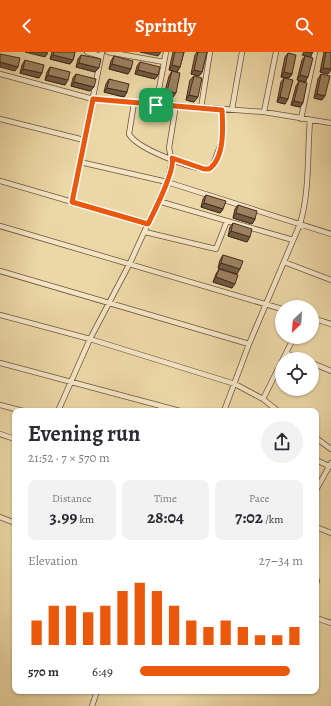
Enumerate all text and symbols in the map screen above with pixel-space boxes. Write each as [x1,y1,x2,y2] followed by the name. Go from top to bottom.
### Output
[135,14,196,38] text: Sprintly
[16,15,38,37] icon: back
[293,15,315,37] icon: search
[139,88,173,122] pin
[145,94,167,116] icon: arrive
[275,300,319,344] north arrow
[275,300,319,396] map controls
[275,352,319,396] button: locate
[28,419,140,449] text: Evening run
[261,421,303,463] button: share
[28,449,110,466] text: 21:52 · 7 × 570 m
[52,491,92,506] text: Distance
[154,491,177,506] text: Time
[249,491,269,506] text: Pace
[50,506,77,529] text: 3.99
[147,506,184,529] text: 28:04
[235,506,263,529] text: 7:02
[77,512,94,527] text: km
[263,512,283,527] text: /km
[28,552,78,569] text: Elevation
[259,552,303,569] text: 27–34 m
[28,663,59,680] text: 570 m
[92,663,113,680] text: 6:49

